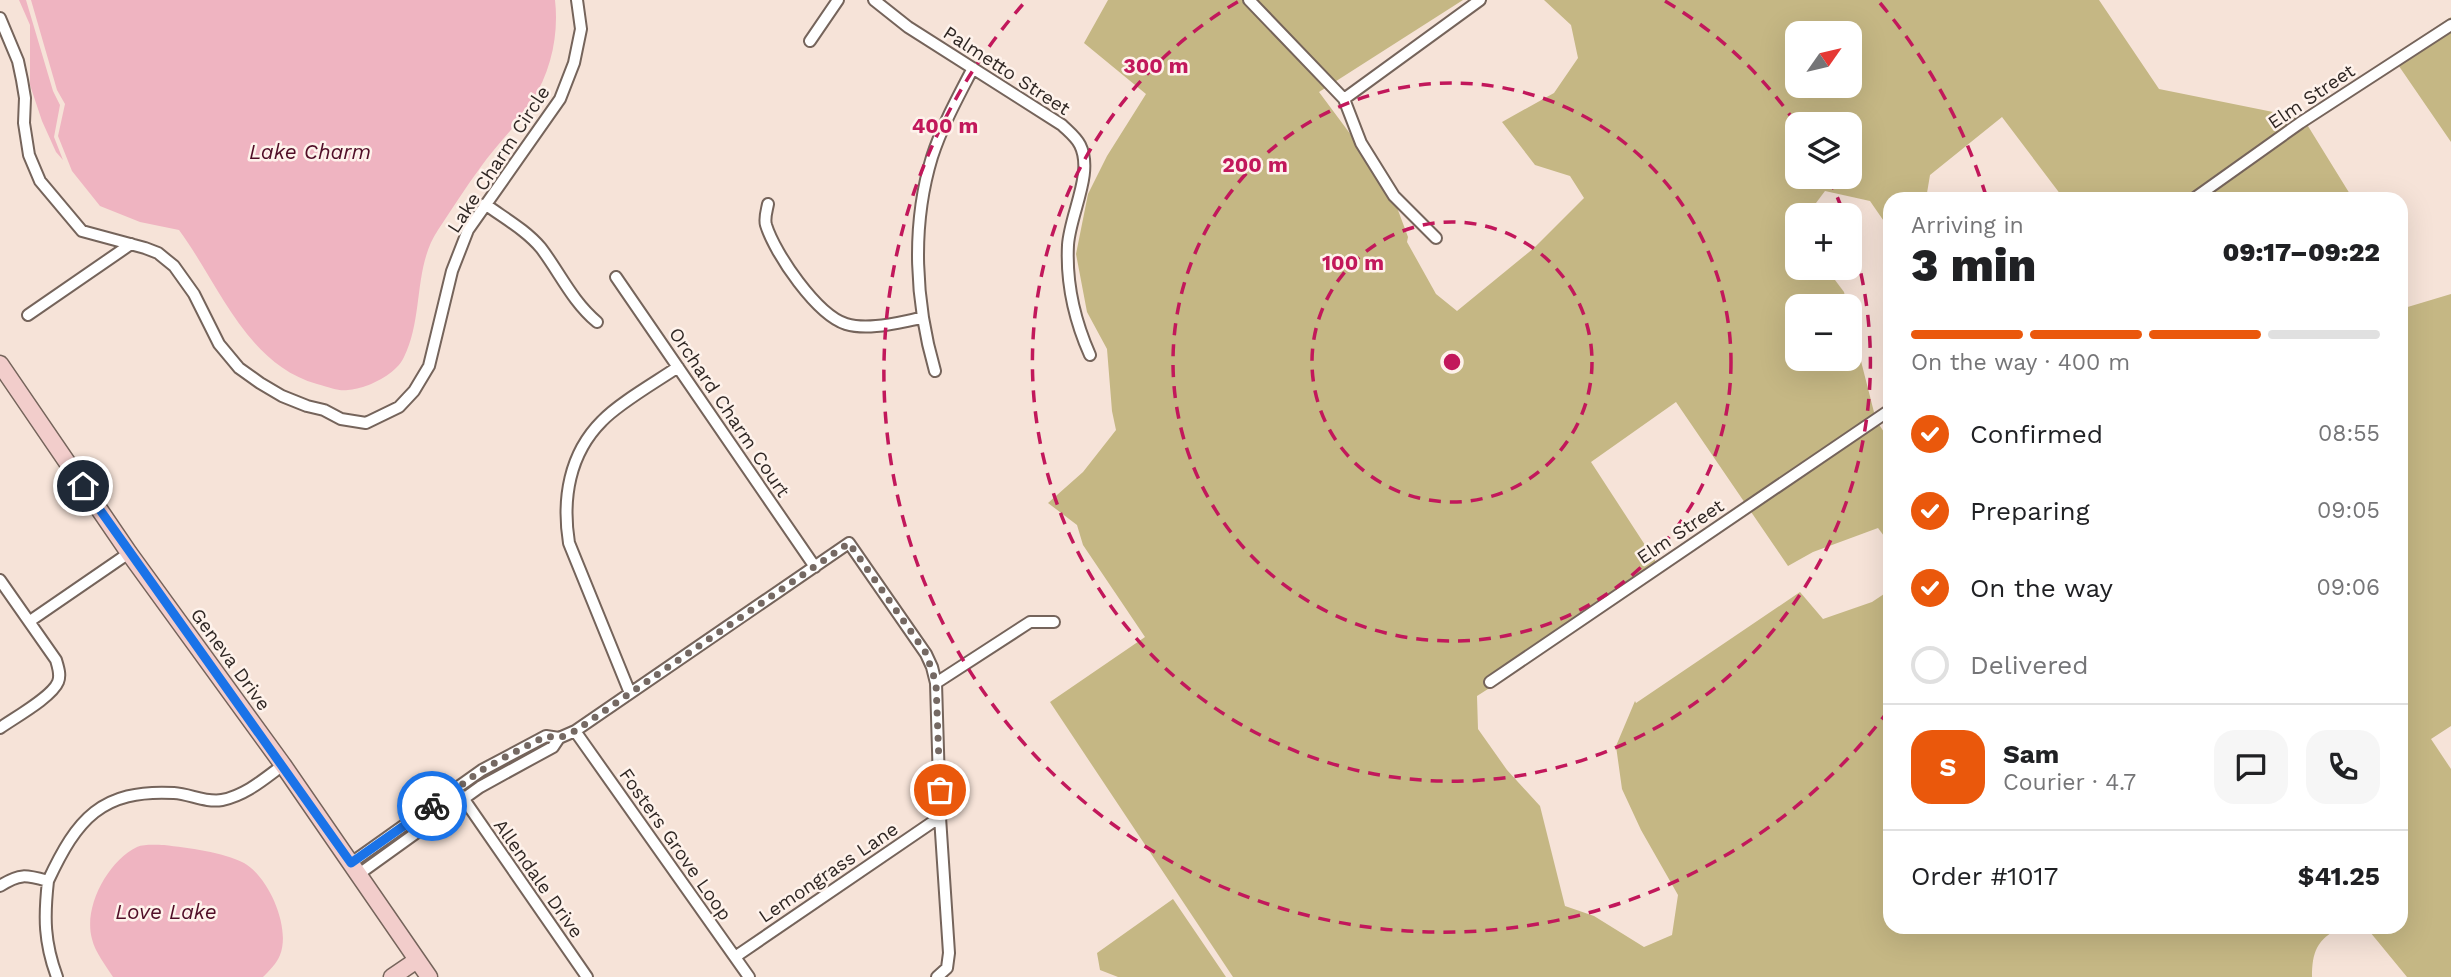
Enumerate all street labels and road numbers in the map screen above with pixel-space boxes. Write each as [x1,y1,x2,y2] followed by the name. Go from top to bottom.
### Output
[939,21,1075,120] street label: Palmetto Street
[2264,59,2359,134] street label: Elm Street
[442,81,555,237] street label: Lake Charm Circle
[664,323,795,502] street label: Orchard Charm Court
[1633,494,1728,569] street label: Elm Street
[186,604,275,715] street label: Geneva Drive
[614,764,737,925] street label: Fosters Grove Loop
[489,814,588,942] street label: Allendale Drive
[754,817,902,928] street label: Lemongrass Lane

